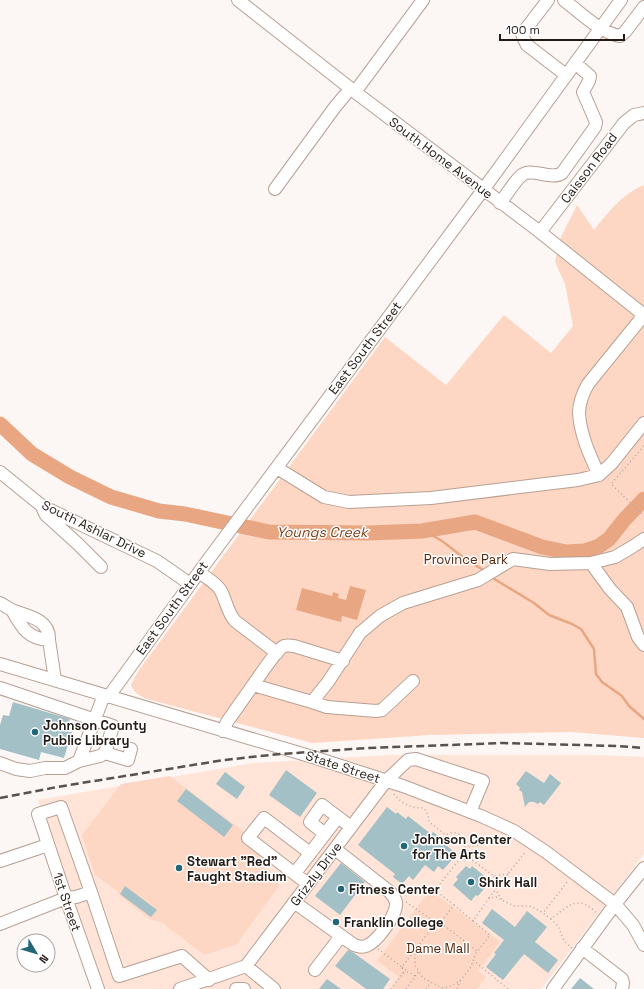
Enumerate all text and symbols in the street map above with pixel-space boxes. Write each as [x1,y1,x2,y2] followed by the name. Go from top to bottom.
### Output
[500,16,624,42] scale bar
[506,22,540,38] text: 100 m
[386,113,496,203] street label: South Home Avenue
[557,129,621,207] street label: Caisson Road
[325,298,405,398] street label: East South Street
[39,496,149,562] street label: South Ashlar Drive
[276,523,369,541] water label: Youngs Creek
[424,551,508,568] park label: Province Park
[132,558,212,658] street label: East South Street
[43,717,147,749] place label: Johnson County Public Library
[30,727,40,737] marker: Johnson County Public Library
[304,747,382,787] street label: State Street
[412,831,512,863] place label: Johnson Center for The Arts
[286,839,346,909] street label: Grizzly Drive
[399,841,409,851] marker: Johnson Center for The Arts
[187,853,287,885] place label: Stewart "Red" Faught Stadium
[174,863,184,873] marker: Stewart "Red" Faught Stadium
[49,870,85,934] street label: 1st Street
[479,874,537,891] place label: Shirk Hall
[466,877,476,887] marker: Shirk Hall
[349,881,440,898] place label: Fitness Center
[336,884,346,894] marker: Fitness Center
[344,914,444,931] place label: Franklin College
[331,917,341,927] marker: Franklin College
[16,933,56,973] north arrow
[406,940,470,957] park label: Dame Mall
[36,952,52,966] text: N

